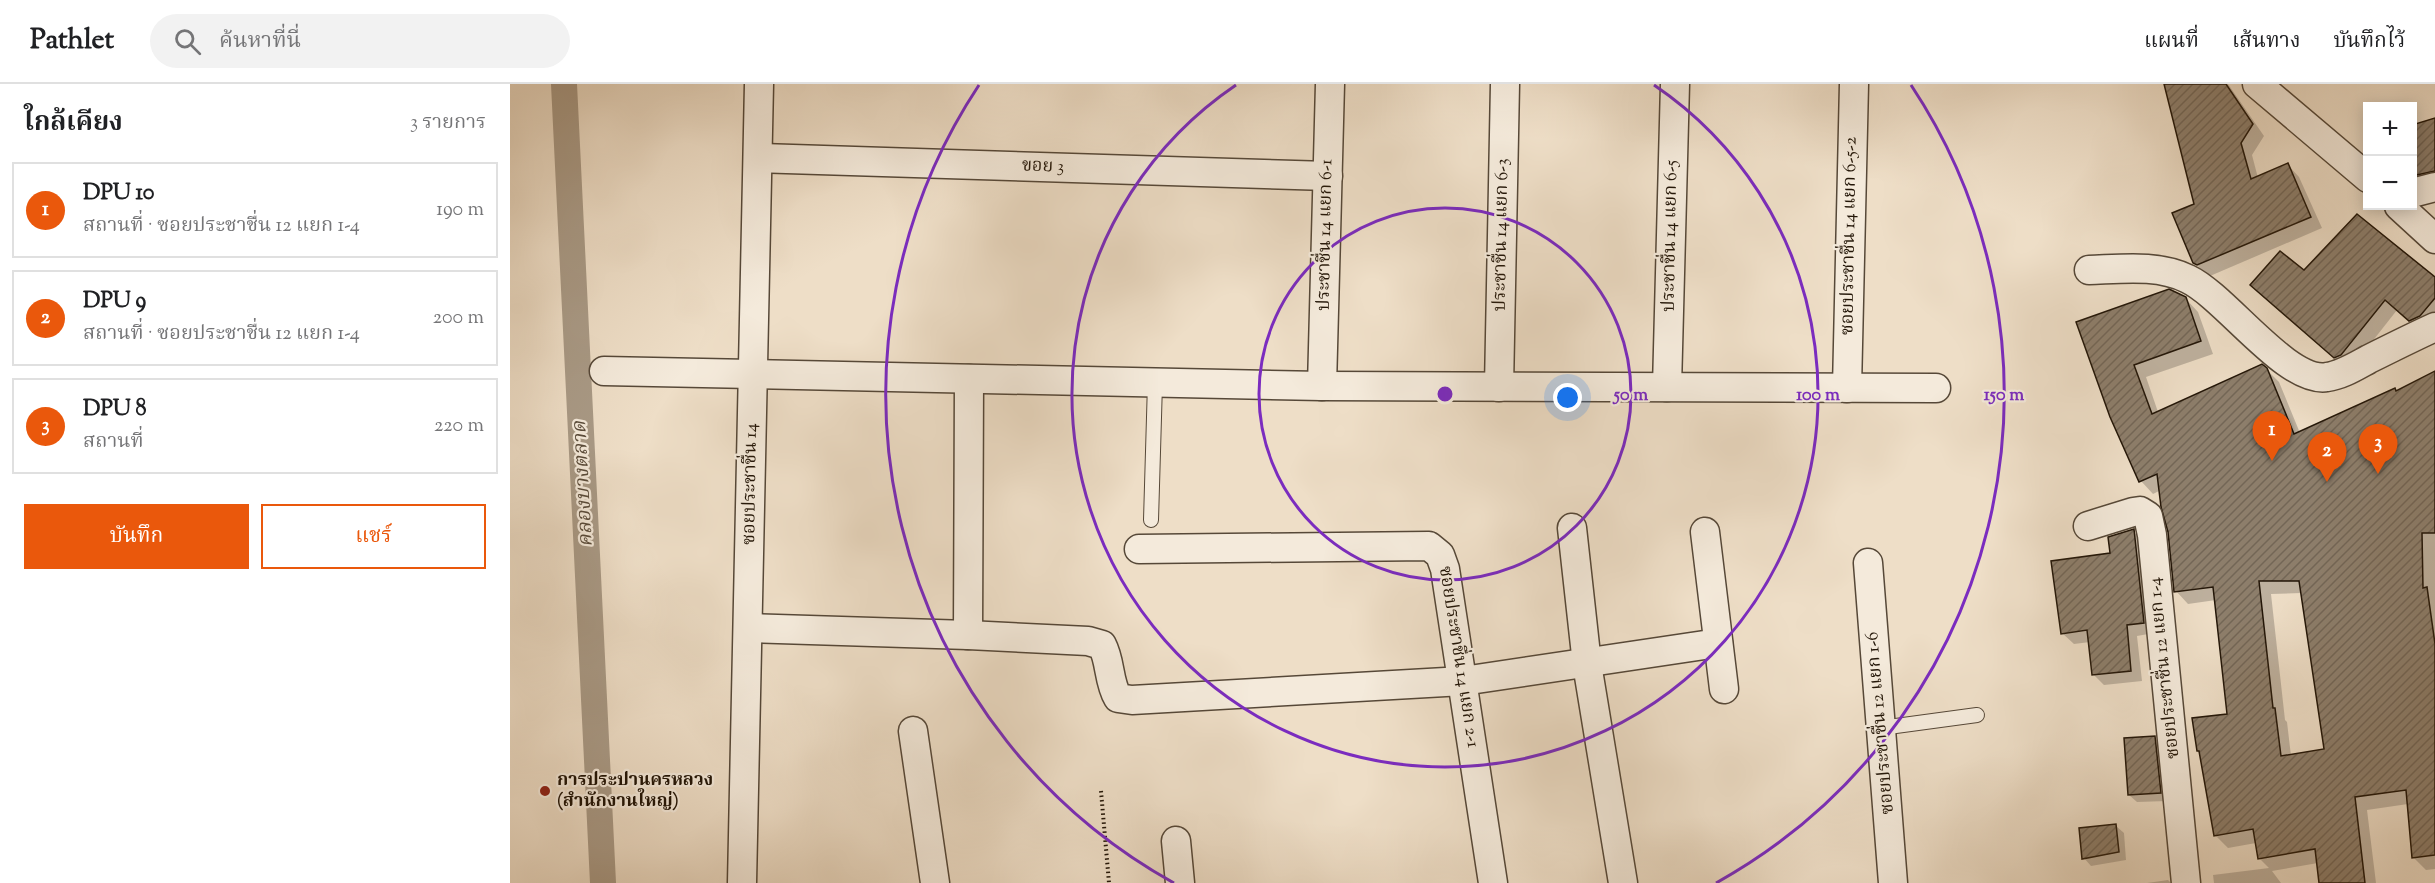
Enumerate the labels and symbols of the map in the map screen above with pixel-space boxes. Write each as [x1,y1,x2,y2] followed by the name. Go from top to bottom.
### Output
[1832,136,1865,335] street label: ซอยประชาชื่น 14 แยก 6-5-2
[1021,153,1065,181] street label: ขอย 3
[1485,158,1516,312] street label: ประชาชื่น 14 แยก 6-3
[1309,159,1340,311] street label: ประชาชื่น 14 แยก 6-1
[1654,160,1685,312] street label: ประชาชื่น 14 แยก 6-5
[1553,383,1582,412] your location
[1612,383,1648,409] text: 50 m
[1796,383,1840,409] text: 100 m
[1984,383,2024,409] text: 150 m
[1435,384,1455,404] centre of rings
[2252,412,2292,461] pin: 1
[566,419,602,548] water label: คลองบางตลาด
[734,423,765,545] street label: ซอยประชาชื่น 14
[2358,424,2398,474] pin: 3
[2308,432,2346,482] pin: 2
[1431,564,1488,750] street label: ซอยประชาชื่น 14 แยก 2-1
[2140,576,2187,760] street label: ซอยประชาชื่น 12 แยก 1-4
[1857,631,1902,816] street label: ซอยประชาชื่น 12 แยก 1-6
[557,768,713,815] place label: การประปานครหลวง (สำนักงานใหญ่)
[538,784,552,798] marker: การประปานครหลวง (สำนักงานใหญ่)

